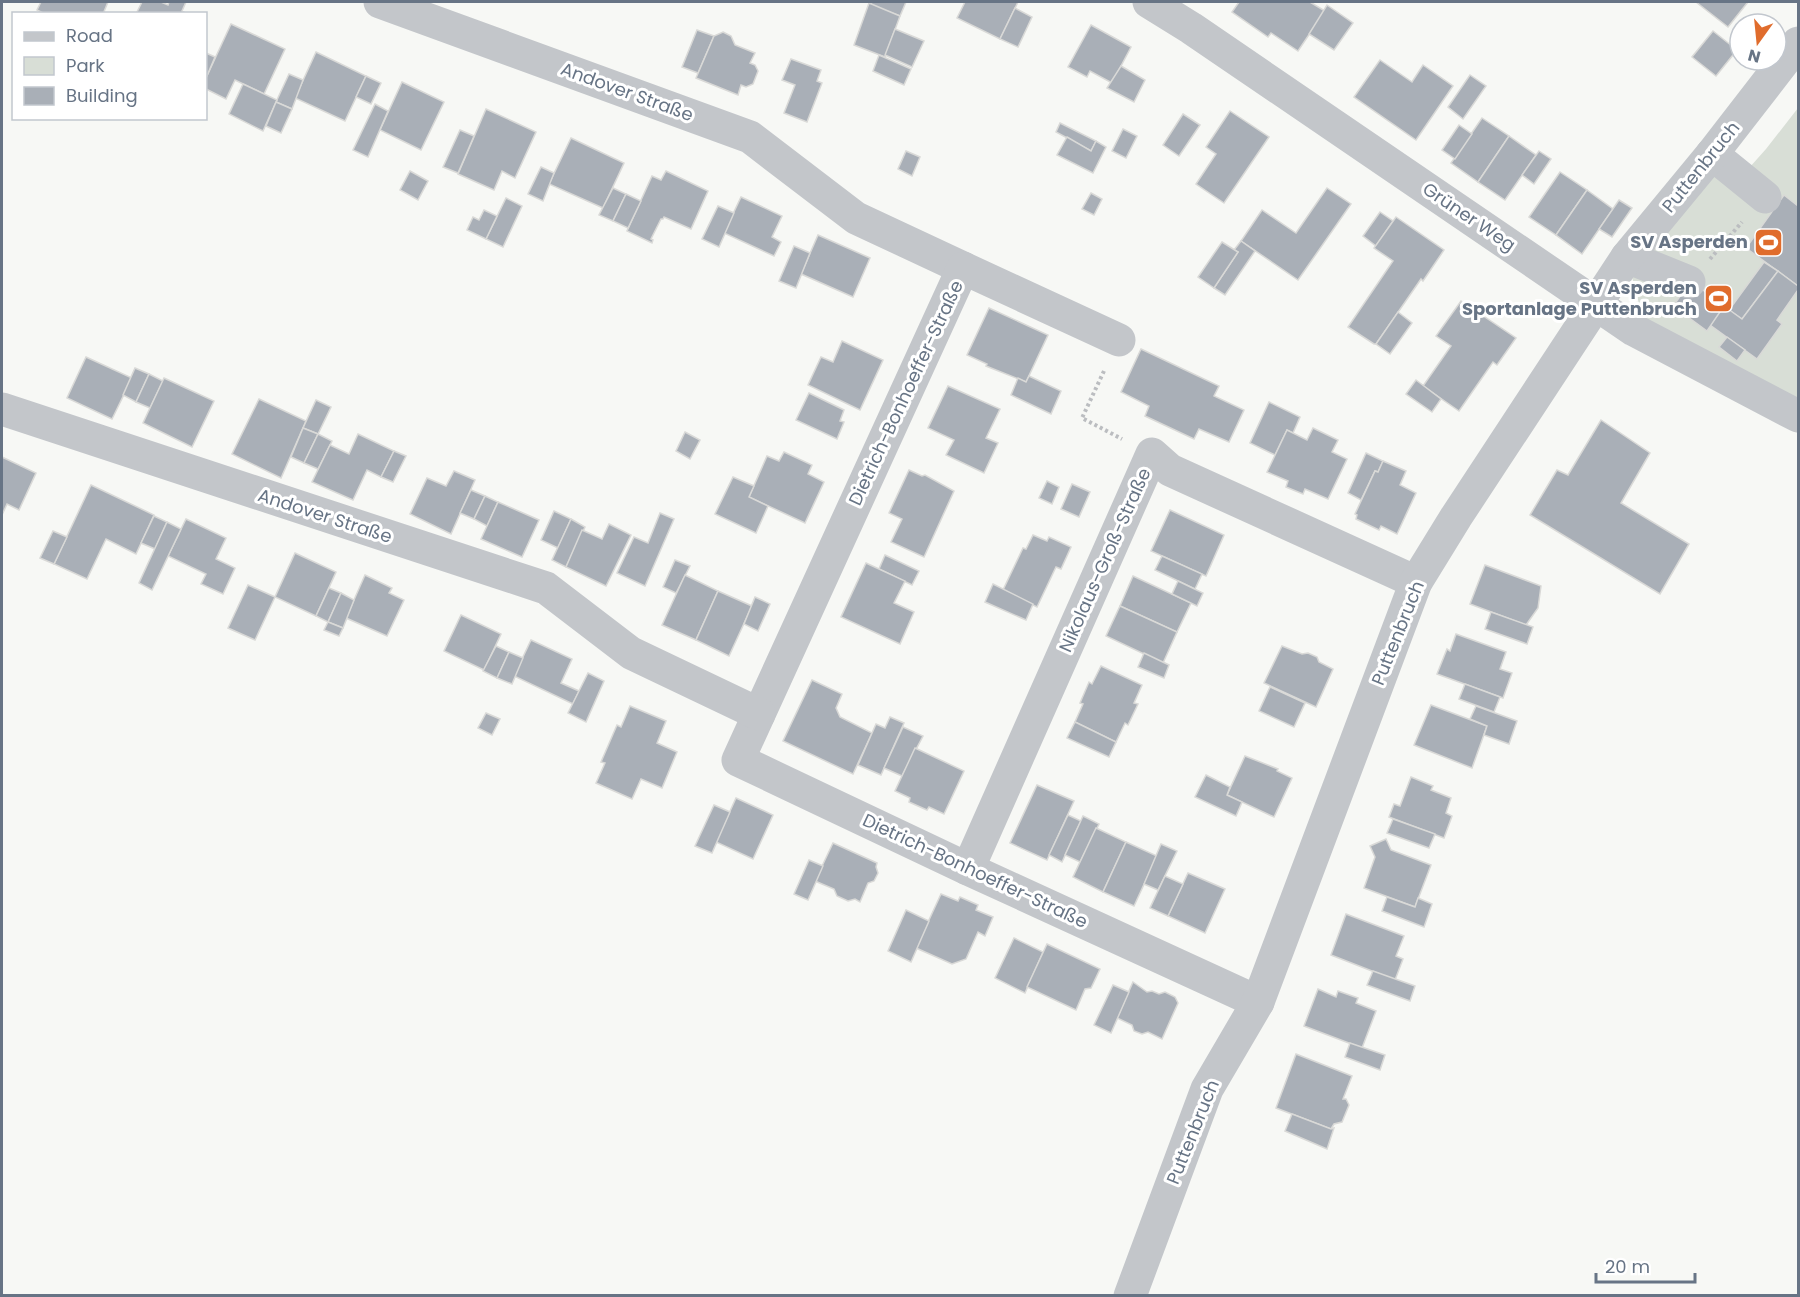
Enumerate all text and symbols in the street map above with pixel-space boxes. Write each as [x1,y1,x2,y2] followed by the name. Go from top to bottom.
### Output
[12,12,207,120] legend
[1728,12,1788,72] north arrow
[66,23,113,48] text: Road
[1745,43,1763,69] text: N
[66,53,105,78] text: Park
[557,56,697,127] street label: Andover Straße
[66,83,138,108] text: Building
[1656,116,1745,218] street label: Puttenbruch
[1418,176,1521,257] street label: Grüner Weg
[1753,226,1785,258] sports icon: SV Asperden
[1630,229,1748,254] place label: SV Asperden
[1462,275,1697,321] place label: SV Asperden Sportanlage Puttenbruch
[842,276,969,509] street label: Dietrich-Bonhoeffer-Straße
[1702,282,1734,314] sports icon: SV Asperden Sportanlage Puttenbruch
[1053,464,1156,656] street label: Nikolaus-Groß-Straße
[255,482,395,549] street label: Andover Straße
[1365,577,1430,689] street label: Puttenbruch
[859,807,1092,934] street label: Dietrich-Bonhoeffer-Straße
[1160,1076,1225,1188] street label: Puttenbruch
[1596,1246,1695,1284] scale bar
[1605,1254,1650,1279] text: 20 m

